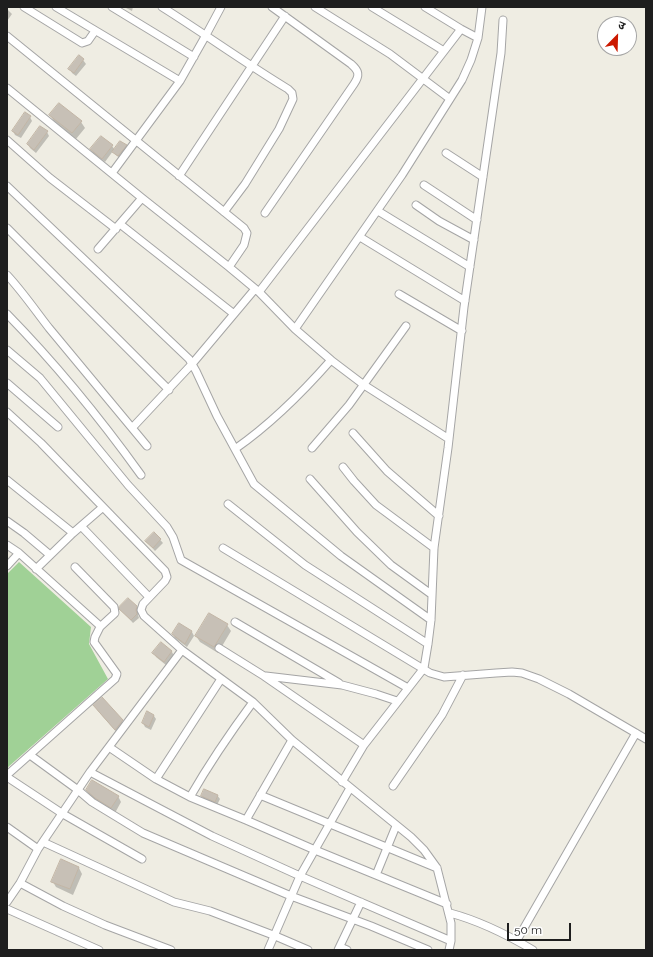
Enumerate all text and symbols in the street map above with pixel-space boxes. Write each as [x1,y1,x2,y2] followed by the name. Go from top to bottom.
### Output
[597,16,637,56] north arrow
[616,18,627,33] text: उ
[509,915,573,941] scale bar
[514,923,542,937] text: 50 m

